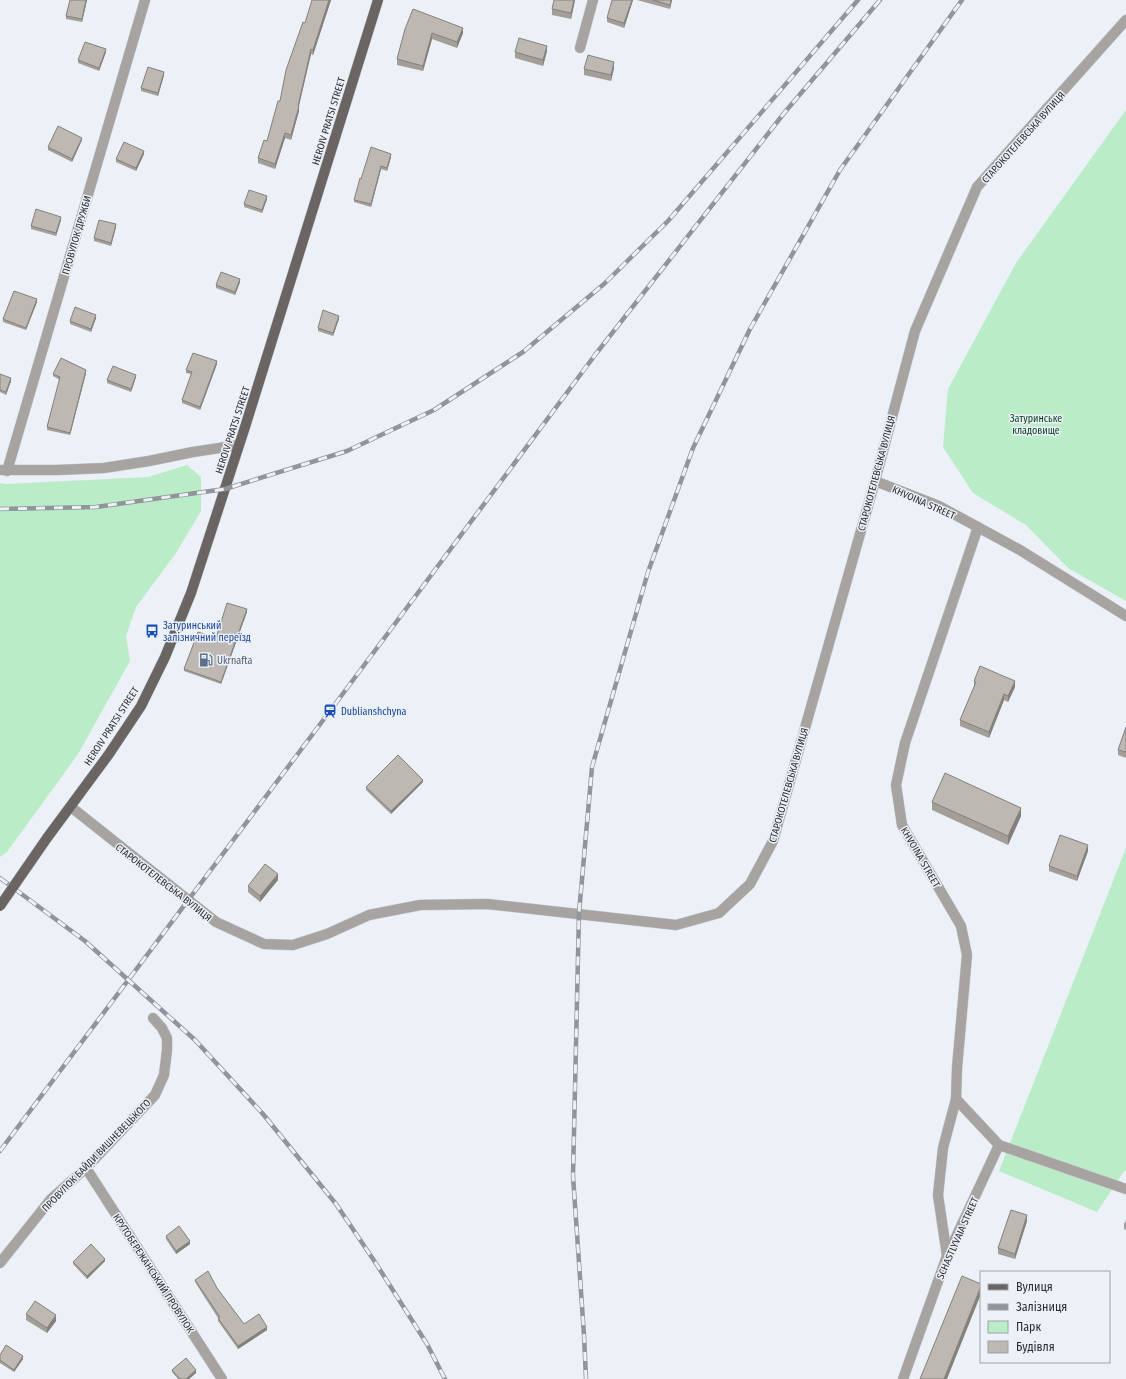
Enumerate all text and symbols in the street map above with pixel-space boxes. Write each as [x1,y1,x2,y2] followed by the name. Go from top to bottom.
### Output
[310,76,348,167] street label: HEROIV PRATSI STREET
[979,89,1068,186] street label: СТАРОКОТЕЛЕВСЬКА ВУЛИЦЯ
[60,194,94,276] street label: ПРОВУЛОК ДРУЖБИ
[213,385,253,475] street label: HEROIV PRATSI STREET
[1010,413,1062,437] park label: Затуринське кладовище
[856,414,898,532] street label: СТАРОКОТЕЛЕВСЬКА ВУЛИЦЯ
[890,484,957,522] street label: KHVOINA STREET
[163,620,251,644] place label: Затуринський залізничний переїзд
[144,623,160,639] bus stop icon: Затуринський залізничний переїзд
[198,652,214,668] fuel station icon: Ukrnafta
[217,655,252,667] place label: Ukrnafta
[82,685,142,768] street label: HEROIV PRATSI STREET
[322,703,338,719] station icon: Dublianshchyna
[341,706,406,718] place label: Dublianshchyna
[767,726,811,844] street label: СТАРОКОТЕЛЕВСЬКА ВУЛИЦЯ
[898,825,942,890] street label: KHVOINA STREET
[113,841,214,924] street label: СТАРОКОТЕЛЕВСЬКА ВУЛИЦЯ
[39,1096,154,1214] street label: ПРОВУЛОК БАЙДИ ВИШНЕВЕЦЬКОГО
[934,1195,982,1281] street label: SCHASTLYVAIA STREET
[110,1211,197,1336] street label: КРУТОБЕРЕЖАНСЬКИЙ ПРОВУЛОК
[980,1271,1110,1363] legend
[1016,1280,1053,1294] text: Вулиця
[1016,1300,1067,1314] text: Залізниця
[1016,1320,1042,1334] text: Парк
[1016,1340,1055,1354] text: Будівля

